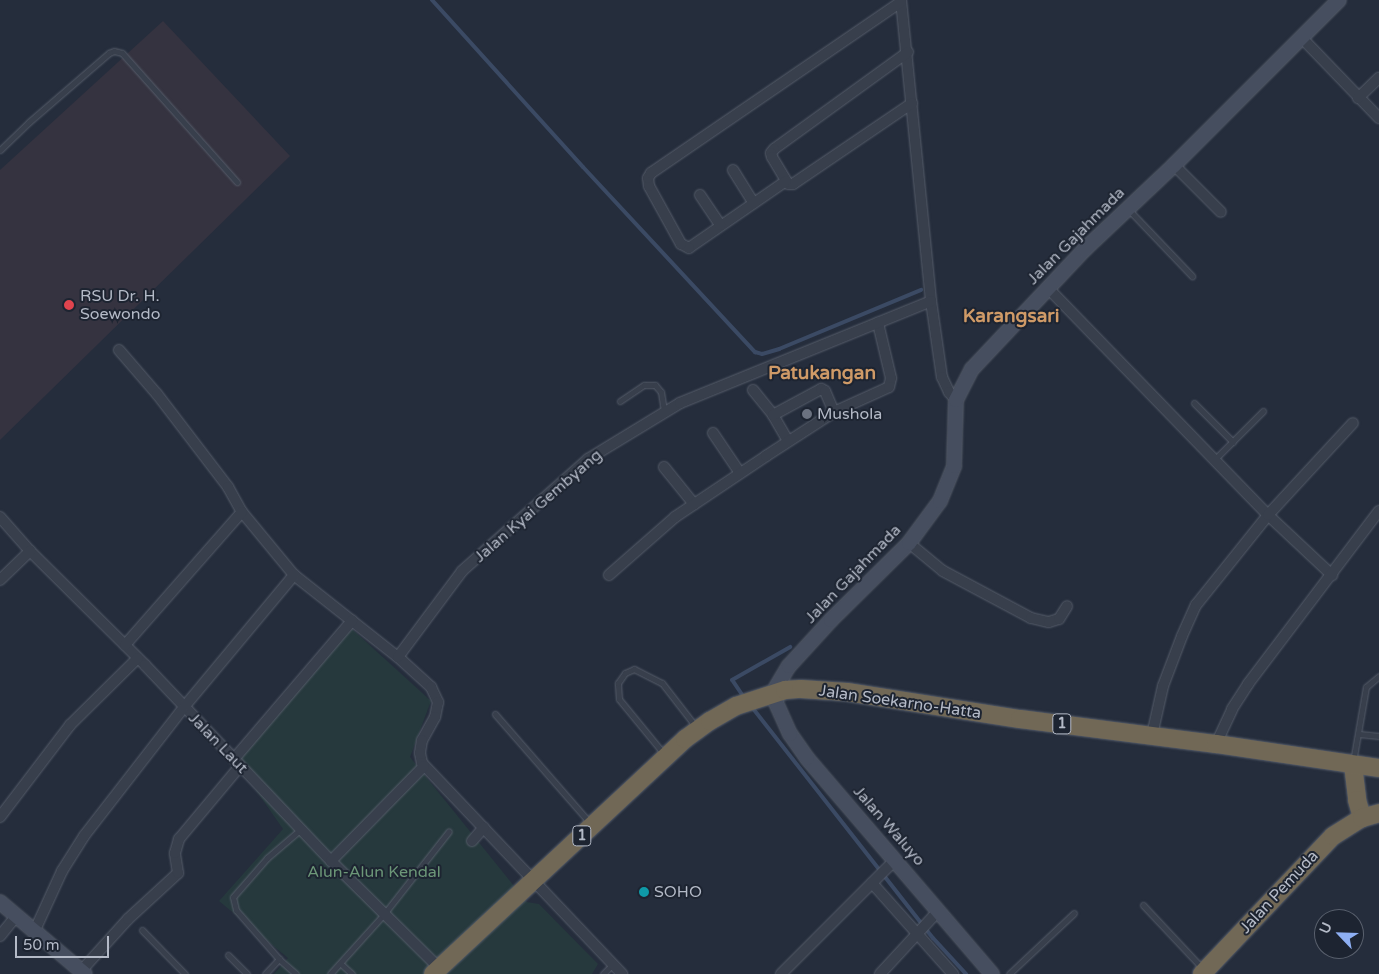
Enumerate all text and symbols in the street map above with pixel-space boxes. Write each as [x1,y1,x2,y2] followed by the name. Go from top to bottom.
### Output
[1023,183,1129,289] street label: Jalan Gajahmada
[80,286,160,324] place label: RSU Dr. H. Soewondo
[62,298,76,312] marker: RSU Dr. H. Soewondo
[963,306,1059,328] district label: Karangsari
[768,363,876,385] district label: Patukangan
[817,404,882,424] place label: Mushola
[801,408,813,420] marker: Mushola
[470,445,606,567] street label: Jalan Kyai Gembyang
[801,521,905,627] street label: Jalan Gajahmada
[818,681,982,723] street label: Jalan Soekarno-Hatta
[184,709,252,777] street label: Jalan Laut
[1052,712,1072,736] road number: 1
[849,782,929,870] street label: Jalan Waluyo
[572,824,592,848] road number: 1
[1236,847,1322,937] street label: Jalan Pemuda
[307,862,441,882] park label: Alun-Alun Kendal
[654,882,702,902] place label: SOHO
[638,886,650,898] marker: SOHO
[1314,909,1364,959] north arrow
[1316,920,1336,936] text: U
[18,926,111,958] scale bar
[23,936,60,954] text: 50 m

